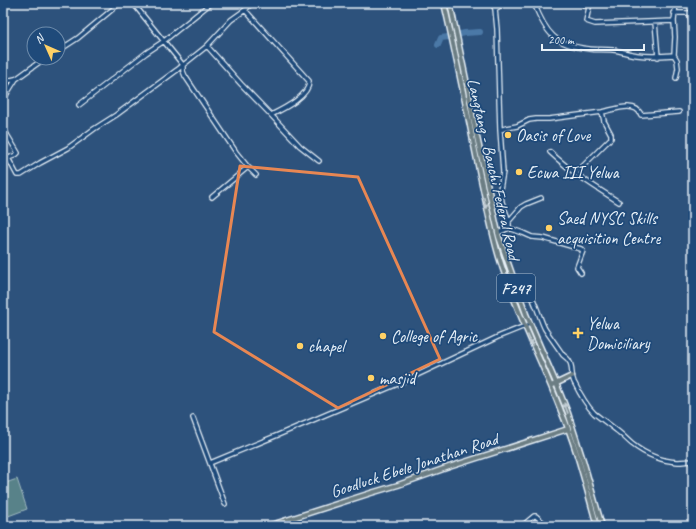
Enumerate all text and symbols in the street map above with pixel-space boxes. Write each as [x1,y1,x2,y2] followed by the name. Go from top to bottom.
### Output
[26,26,66,66] north arrow
[542,26,644,52] scale bar
[32,30,48,46] text: N
[548,32,575,48] text: 200 m
[462,76,525,264] street label: Langtang - Bauchi Federal Road
[516,125,592,146] place label: Oasis of Love
[503,130,513,140] marker: Oasis of Love
[527,162,620,183] place label: Ecwa III Yelwa
[514,167,524,177] marker: Ecwa III Yelwa
[483,197,489,209] one-way arrow
[557,208,662,249] place label: Saed NYSC Skills acquisition Centre
[544,223,554,233] marker: Saed NYSC Skills acquisition Centre
[497,274,535,302] road number: F247
[587,313,651,354] place label: Yelwa Domiciliary
[391,326,478,347] place label: College of Agric
[572,327,584,339] marker: Yelwa Domiciliary
[378,331,388,341] marker: College of Agric
[527,334,533,345] one-way arrow
[308,336,347,357] place label: chapel
[295,341,305,351] marker: chapel
[379,368,417,389] place label: masjid
[366,373,376,383] marker: masjid
[563,402,569,414] one-way arrow
[328,428,504,502] street label: Goodluck Ebele Jonathan Road

